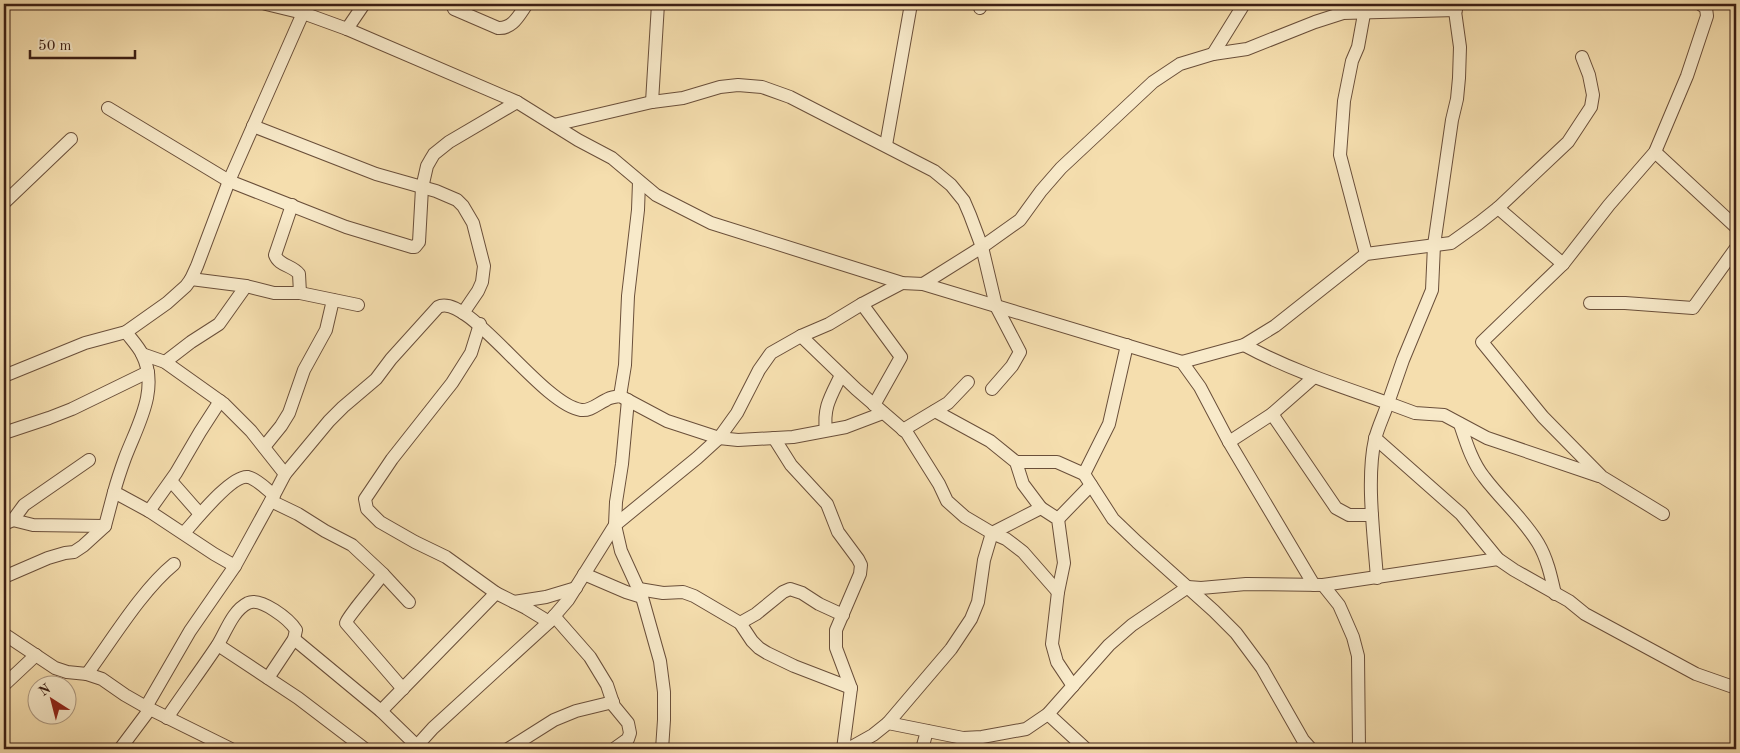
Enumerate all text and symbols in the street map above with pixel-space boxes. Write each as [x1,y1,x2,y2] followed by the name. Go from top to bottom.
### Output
[30,28,135,60] scale bar
[38,39,72,54] text: 50 m
[28,676,78,726] north arrow
[37,681,54,699] text: N

